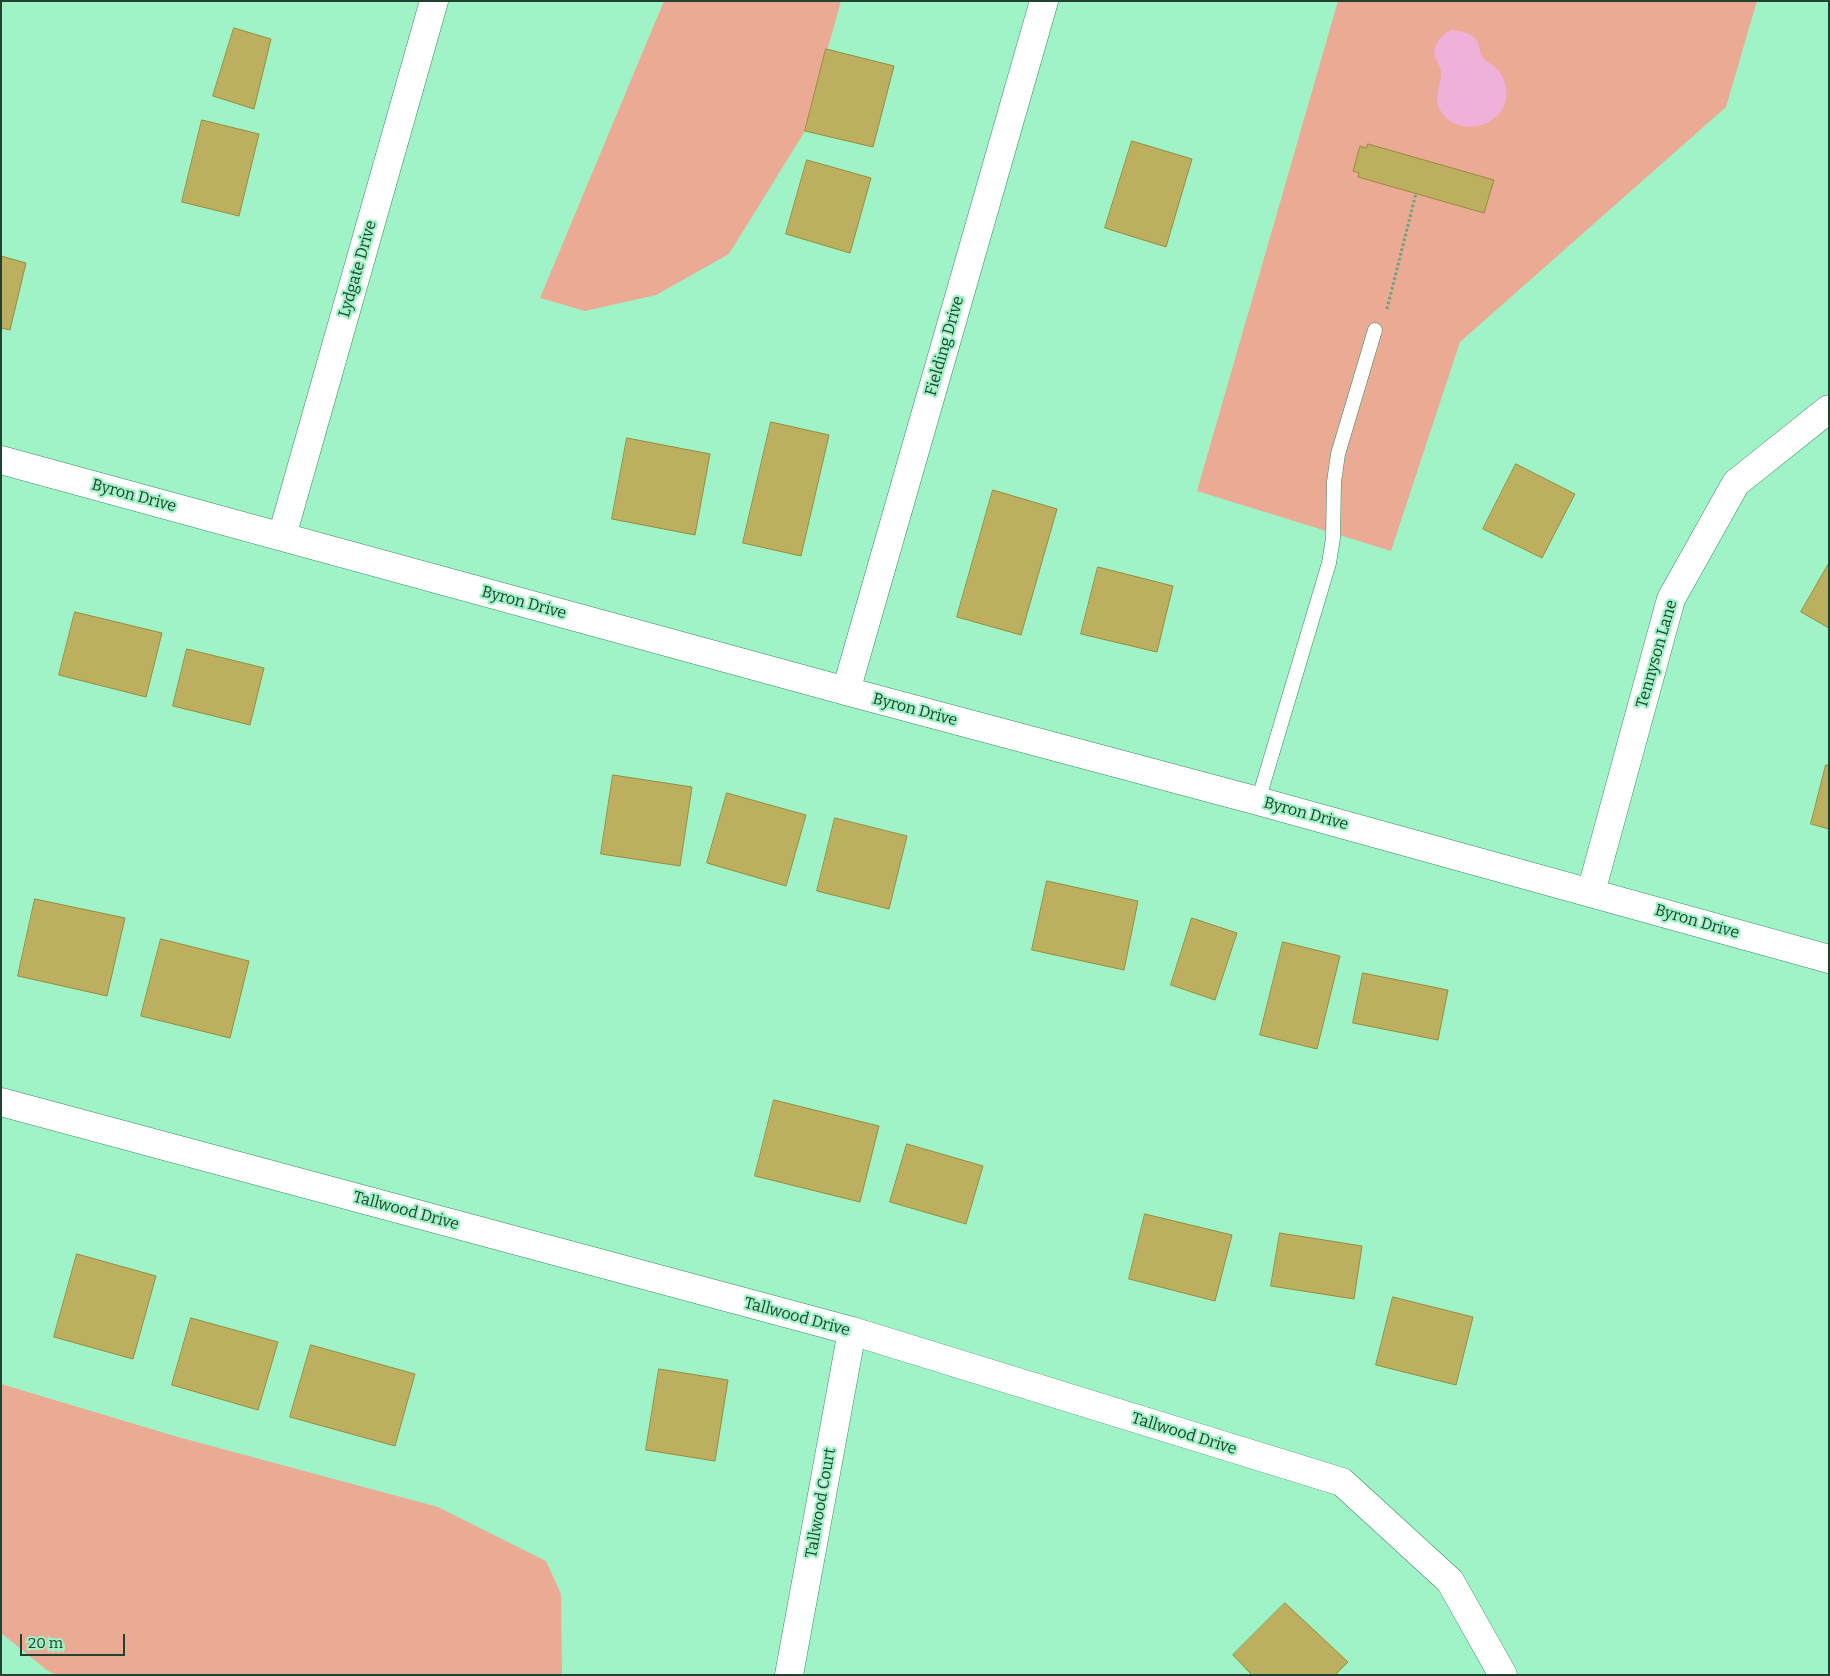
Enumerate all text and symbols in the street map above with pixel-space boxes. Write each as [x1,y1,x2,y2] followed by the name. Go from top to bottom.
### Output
[335,218,381,320] street label: Lydgate Drive
[922,294,968,398] street label: Fielding Drive
[90,475,178,517] street label: Byron Drive
[480,582,568,624] street label: Byron Drive
[1632,598,1682,710] street label: Tennyson Lane
[871,689,959,731] street label: Byron Drive
[1262,793,1350,835] street label: Byron Drive
[1653,901,1741,943] street label: Byron Drive
[351,1188,461,1234] street label: Tallwood Drive
[742,1294,852,1340] street label: Tallwood Drive
[1129,1409,1239,1459] street label: Tallwood Drive
[802,1446,840,1560] street label: Tallwood Court
[22,1624,128,1656] scale bar
[28,1634,63,1652] text: 20 m

